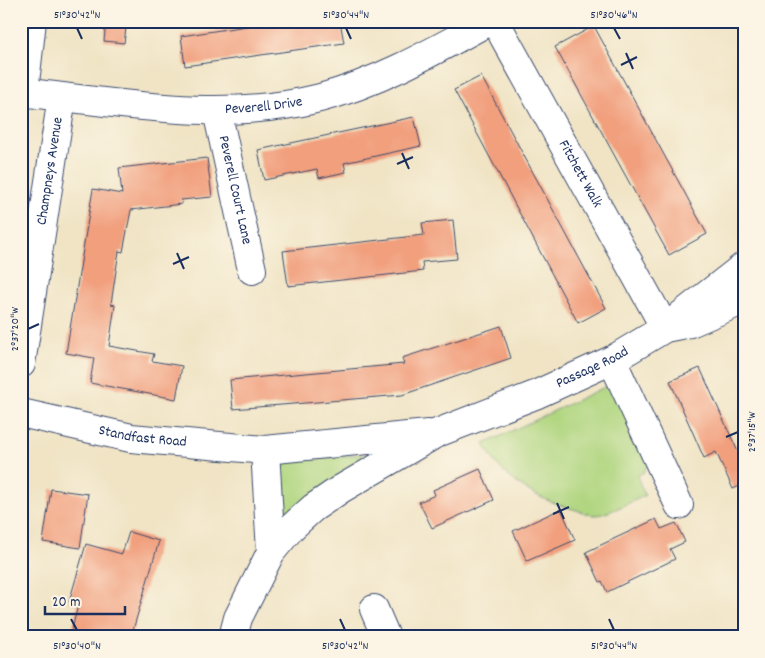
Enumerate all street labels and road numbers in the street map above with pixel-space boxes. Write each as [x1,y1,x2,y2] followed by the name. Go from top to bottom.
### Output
[225,91,305,121] street label: Peverell Drive
[31,115,70,227] street label: Champneys Avenue
[212,134,257,247] street label: Peverell Court Lane
[552,136,607,212] street label: Fitchett Walk
[553,341,633,395] street label: Passage Road
[96,420,187,454] street label: Standfast Road

